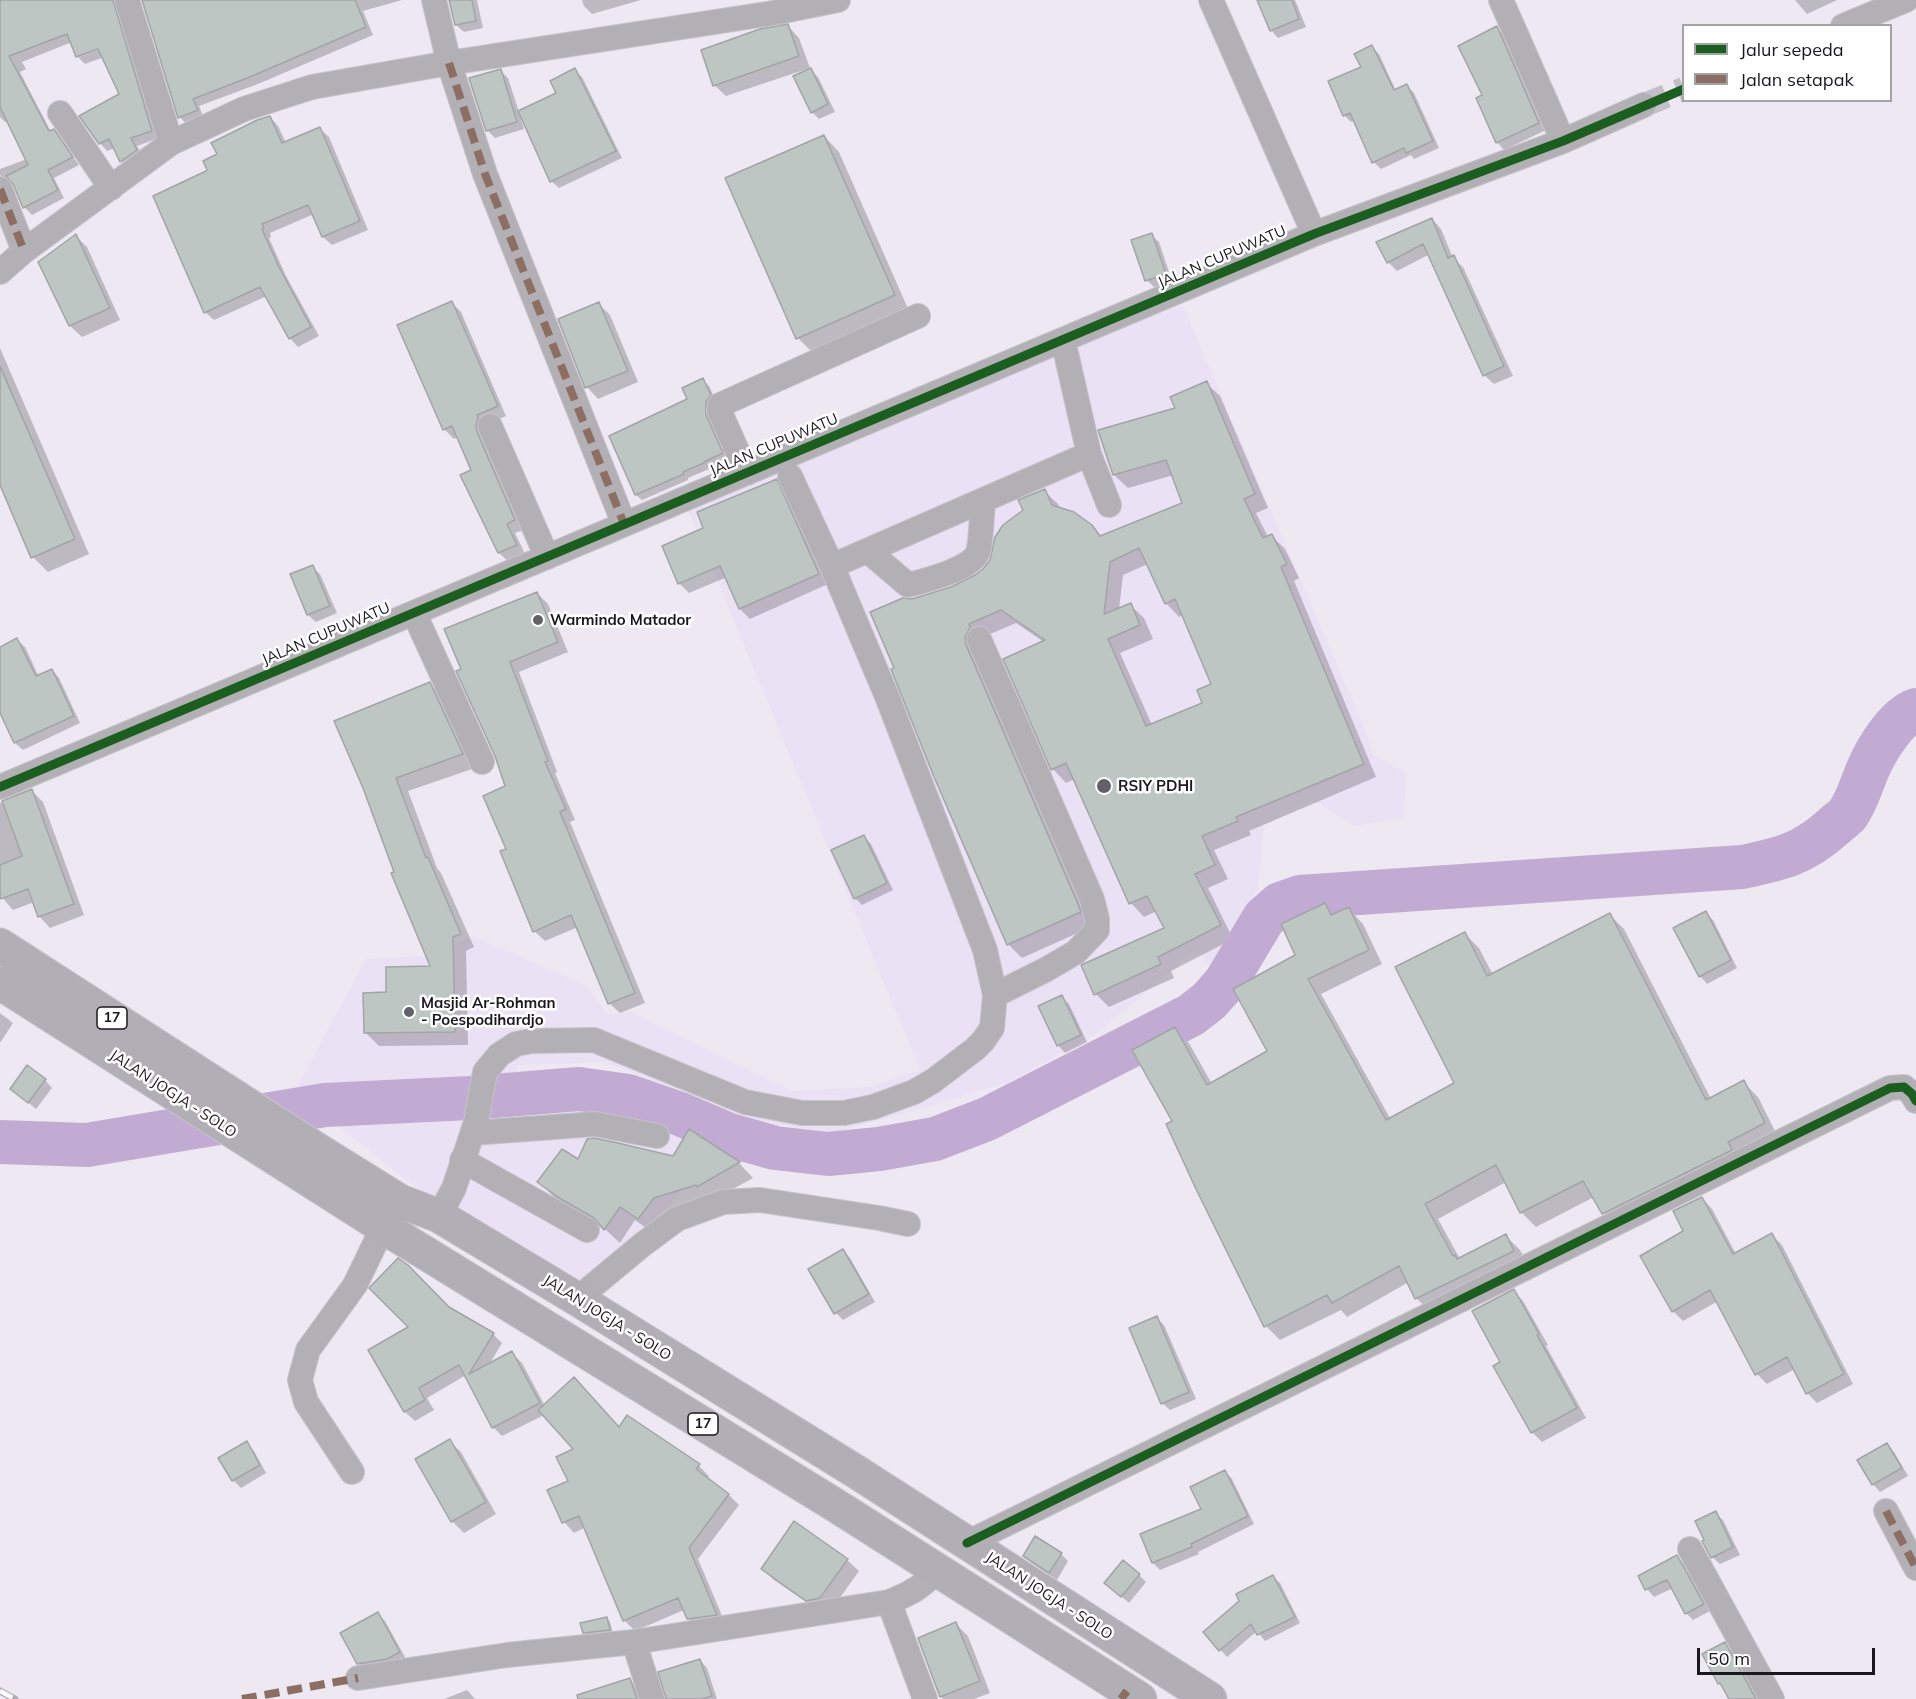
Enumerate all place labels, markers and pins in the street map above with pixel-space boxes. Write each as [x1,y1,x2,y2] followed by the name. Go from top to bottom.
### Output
[550,611,691,629] place label: Warmindo Matador
[531,613,545,627] marker: Warmindo Matador
[1095,777,1113,795] marker: RSIY PDHI
[1118,777,1193,795] place label: RSIY PDHI
[421,994,556,1029] place label: Masjid Ar-Rohman - Poespodihardjo
[402,1005,416,1019] marker: Masjid Ar-Rohman - Poespodihardjo

